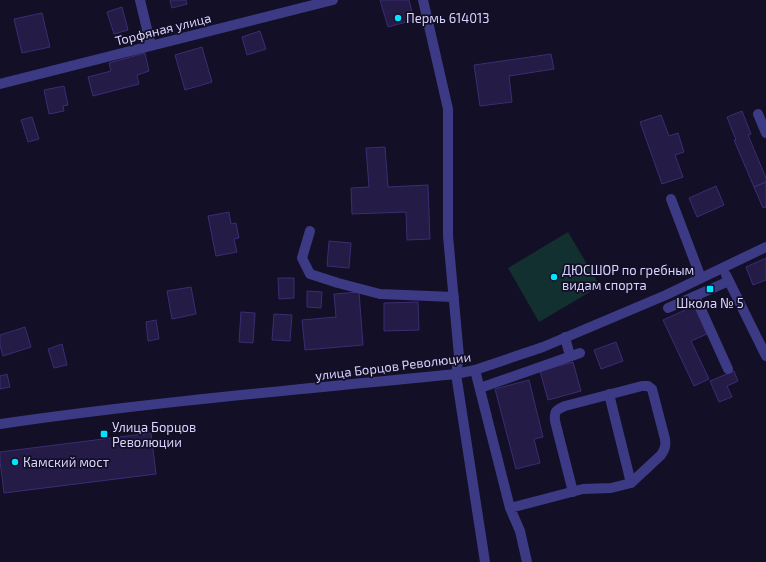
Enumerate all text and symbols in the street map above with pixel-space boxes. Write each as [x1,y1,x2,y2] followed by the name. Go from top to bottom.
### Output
[113,9,213,49] street label: Торфяная улица
[406,10,489,26] place label: Пермь 614013
[393,13,403,23] marker: Пермь 614013
[562,262,694,293] place label: ДЮСШОР по гребным видам спорта
[549,272,559,282] marker: ДЮСШОР по гребным видам спорта
[705,284,715,294] marker: Школа № 5
[676,295,744,311] place label: Школа № 5
[314,348,472,384] street label: улица Борцов Революции
[112,419,196,450] place label: Улица Борцов Революции
[99,429,109,439] marker: Улица Борцов Революции
[23,454,110,470] place label: Камский мост
[10,457,20,467] marker: Камский мост

